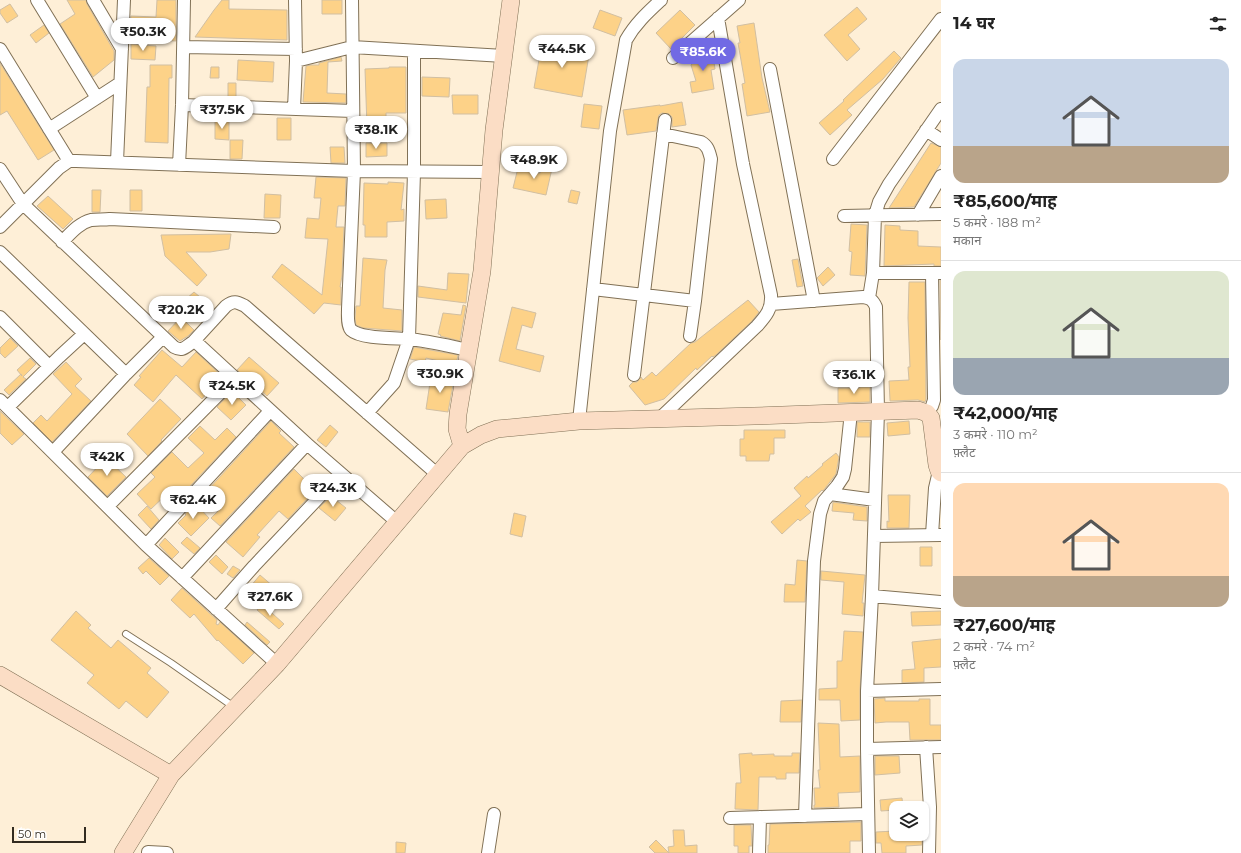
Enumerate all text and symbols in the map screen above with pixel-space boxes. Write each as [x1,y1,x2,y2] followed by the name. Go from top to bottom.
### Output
[953,13,995,33] text: 14 घर
[1207,13,1229,35] icon: filters
[110,18,176,52] pin: ₹50.3K
[120,23,166,39] text: ₹50.3K
[529,35,595,69] pin: ₹44.5K
[670,38,736,72] pin: ₹85.6K
[538,40,586,56] text: ₹44.5K
[680,43,726,59] text: ₹85.6K
[1055,85,1127,157] icon: home
[189,96,255,130] pin: ₹37.5K
[199,101,245,117] text: ₹37.5K
[343,116,409,150] pin: ₹38.1K
[354,121,398,137] text: ₹38.1K
[501,146,567,180] pin: ₹48.9K
[510,151,558,167] text: ₹48.9K
[953,191,1057,211] text: ₹85,600/माह
[953,214,1041,230] text: 5 कमरे · 188 m²
[953,232,981,248] text: मकान
[148,296,214,330] pin: ₹20.2K
[1055,297,1127,369] icon: home
[158,301,204,317] text: ₹20.2K
[407,360,473,394] pin: ₹30.9K
[821,361,887,395] pin: ₹36.1K
[416,365,464,381] text: ₹30.9K
[832,366,876,382] text: ₹36.1K
[199,372,265,406] pin: ₹24.5K
[209,377,255,393] text: ₹24.5K
[953,403,1057,423] text: ₹42,000/माह
[953,426,1038,442] text: 3 कमरे · 110 m²
[83,443,131,477] pin: ₹42K
[953,444,976,460] text: फ़्लैट
[89,448,125,464] text: ₹42K
[300,474,366,508] pin: ₹24.3K
[309,479,357,495] text: ₹24.3K
[160,486,226,520] pin: ₹62.4K
[169,491,217,507] text: ₹62.4K
[1055,509,1127,581] icon: home
[237,583,303,617] pin: ₹27.6K
[247,588,293,604] text: ₹27.6K
[953,615,1055,635] text: ₹27,600/माह
[953,638,1035,654] text: 2 कमरे · 74 m²
[953,656,976,672] text: फ़्लैट
[889,801,929,841] map controls
[889,801,929,841] button: layers
[12,825,86,844] scale bar
[18,827,46,841] text: 50 m

